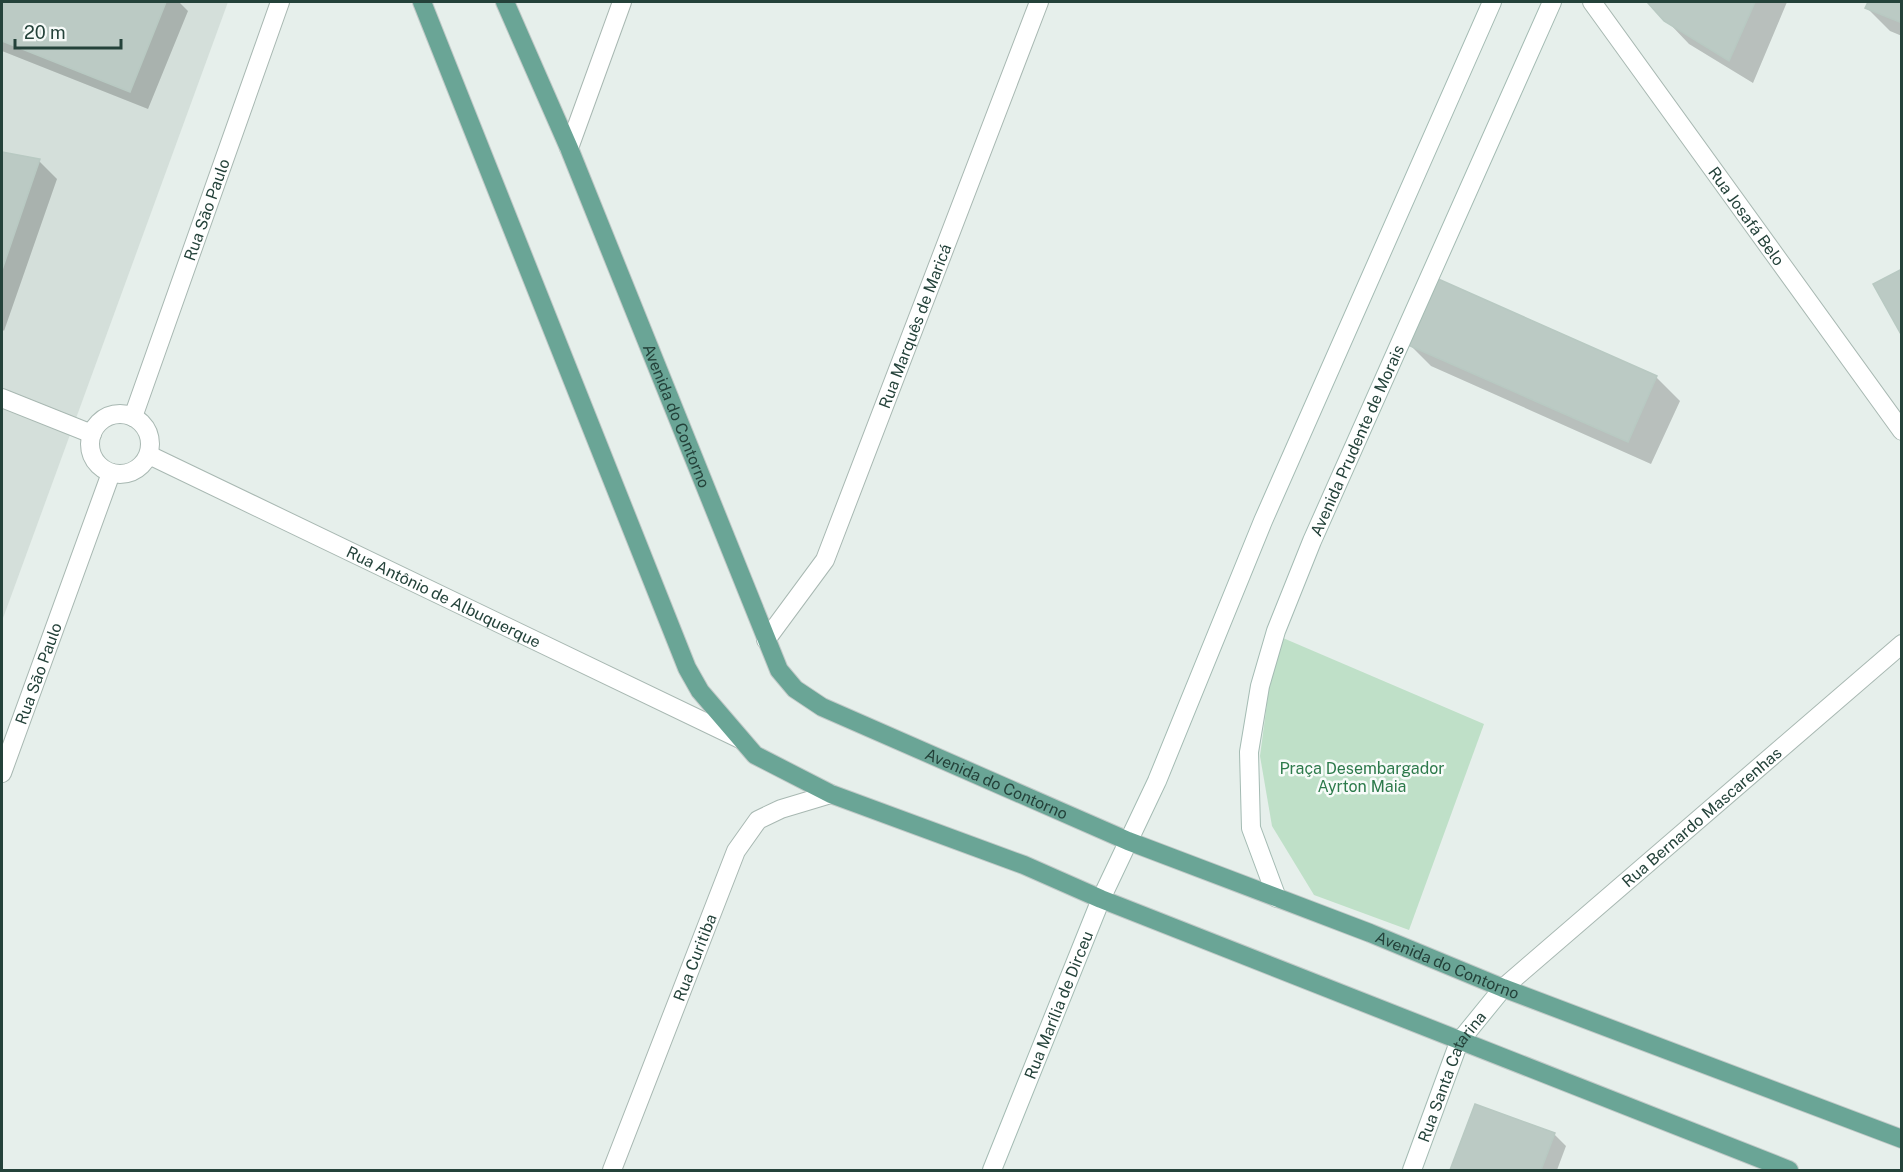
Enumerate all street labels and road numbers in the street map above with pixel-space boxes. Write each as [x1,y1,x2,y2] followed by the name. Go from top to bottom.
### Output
[180,156,233,263] street label: Rua São Paulo
[1705,163,1789,269] street label: Rua Josafá Belo
[875,241,955,411] street label: Rua Marquês de Maricá
[639,341,714,491] street label: Avenida do Contorno
[1306,342,1408,539] street label: Avenida Prudente de Morais
[344,542,544,651] street label: Rua Antônio de Albuquerque
[11,620,65,727] street label: Rua São Paulo
[1618,743,1785,891] street label: Rua Bernardo Mascarenhas
[922,744,1071,823] street label: Avenida do Contorno
[669,911,720,1004] street label: Rua Curitiba
[1373,927,1522,1003] street label: Avenida do Contorno
[1020,928,1097,1082] street label: Rua Marília de Dirceu
[1414,1007,1490,1145] street label: Rua Santa Catarina

